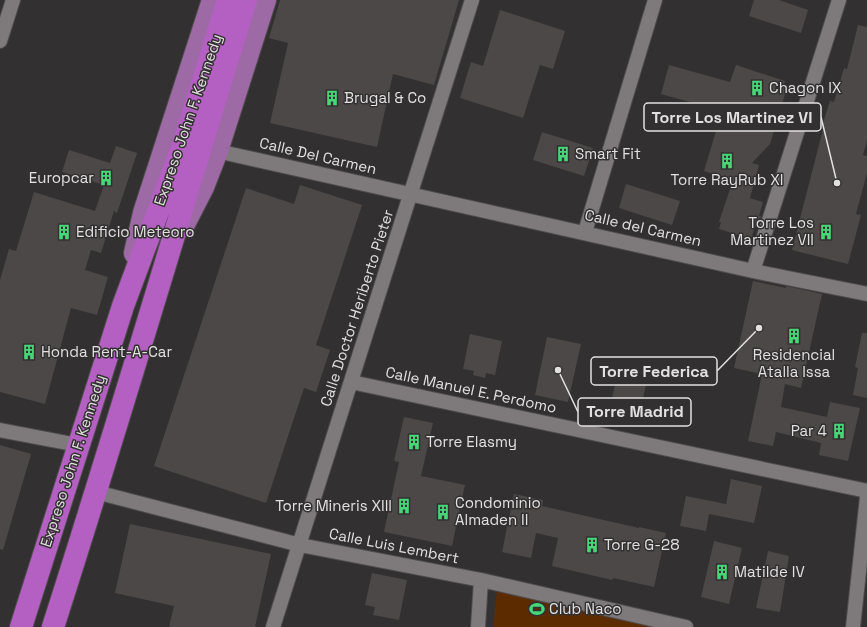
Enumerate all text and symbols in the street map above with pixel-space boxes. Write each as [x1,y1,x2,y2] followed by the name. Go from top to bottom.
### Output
[149,32,226,208] street label: Expreso John F. Kennedy
[769,78,842,97] place label: Chagon IX
[748,79,766,97] building icon: Chagon IX
[344,88,426,107] place label: Brugal & Co
[323,89,341,107] building icon: Brugal & Co
[644,103,821,131] callout: Torre Los Martinez VI
[652,107,812,128] text: Torre Los Martinez VI
[258,133,379,178] street label: Calle Del Carmen
[575,144,641,163] place label: Smart Fit
[554,145,572,163] building icon: Smart Fit
[718,152,736,170] building icon: Torre RayRub XI
[29,168,94,187] place label: Europcar
[97,169,115,187] building icon: Europcar
[671,170,783,189] place label: Torre RayRub XI
[583,205,703,250] street label: Calle del Carmen
[316,207,398,409] street label: Calle Doctor Heriberto Pieter
[730,213,814,249] place label: Torre Los Martinez VII
[76,222,195,241] place label: Edificio Meteoro
[55,223,73,241] building icon: Edificio Meteoro
[817,223,835,241] building icon: Torre Los Martinez VII
[785,327,803,345] building icon: Residencial Atalla Issa
[41,342,172,361] place label: Honda Rent-A-Car
[20,343,38,361] building icon: Honda Rent-A-Car
[753,345,835,381] place label: Residencial Atalla Issa
[591,357,717,385] callout: Torre Federica
[599,361,709,382] text: Torre Federica
[384,362,558,417] street label: Calle Manuel E. Perdomo
[36,372,109,550] street label: Expreso John F. Kennedy
[578,398,691,426] callout: Torre Madrid
[586,401,684,422] text: Torre Madrid
[791,421,827,440] place label: Par 4
[830,422,848,440] building icon: Par 4
[426,432,517,451] place label: Torre Elasmy
[405,433,423,451] building icon: Torre Elasmy
[455,493,541,529] place label: Condominio Almaden II
[275,496,392,515] place label: Torre Mineris XIII
[395,497,413,515] building icon: Torre Mineris XIII
[434,503,452,521] building icon: Condominio Almaden II
[327,524,461,567] street label: Calle Luis Lembert
[604,535,679,554] place label: Torre G-28
[583,536,601,554] building icon: Torre G-28
[734,562,805,581] place label: Matilde IV
[713,563,731,581] building icon: Matilde IV
[549,599,622,618] place label: Club Naco
[528,600,546,618] sports icon: Club Naco

